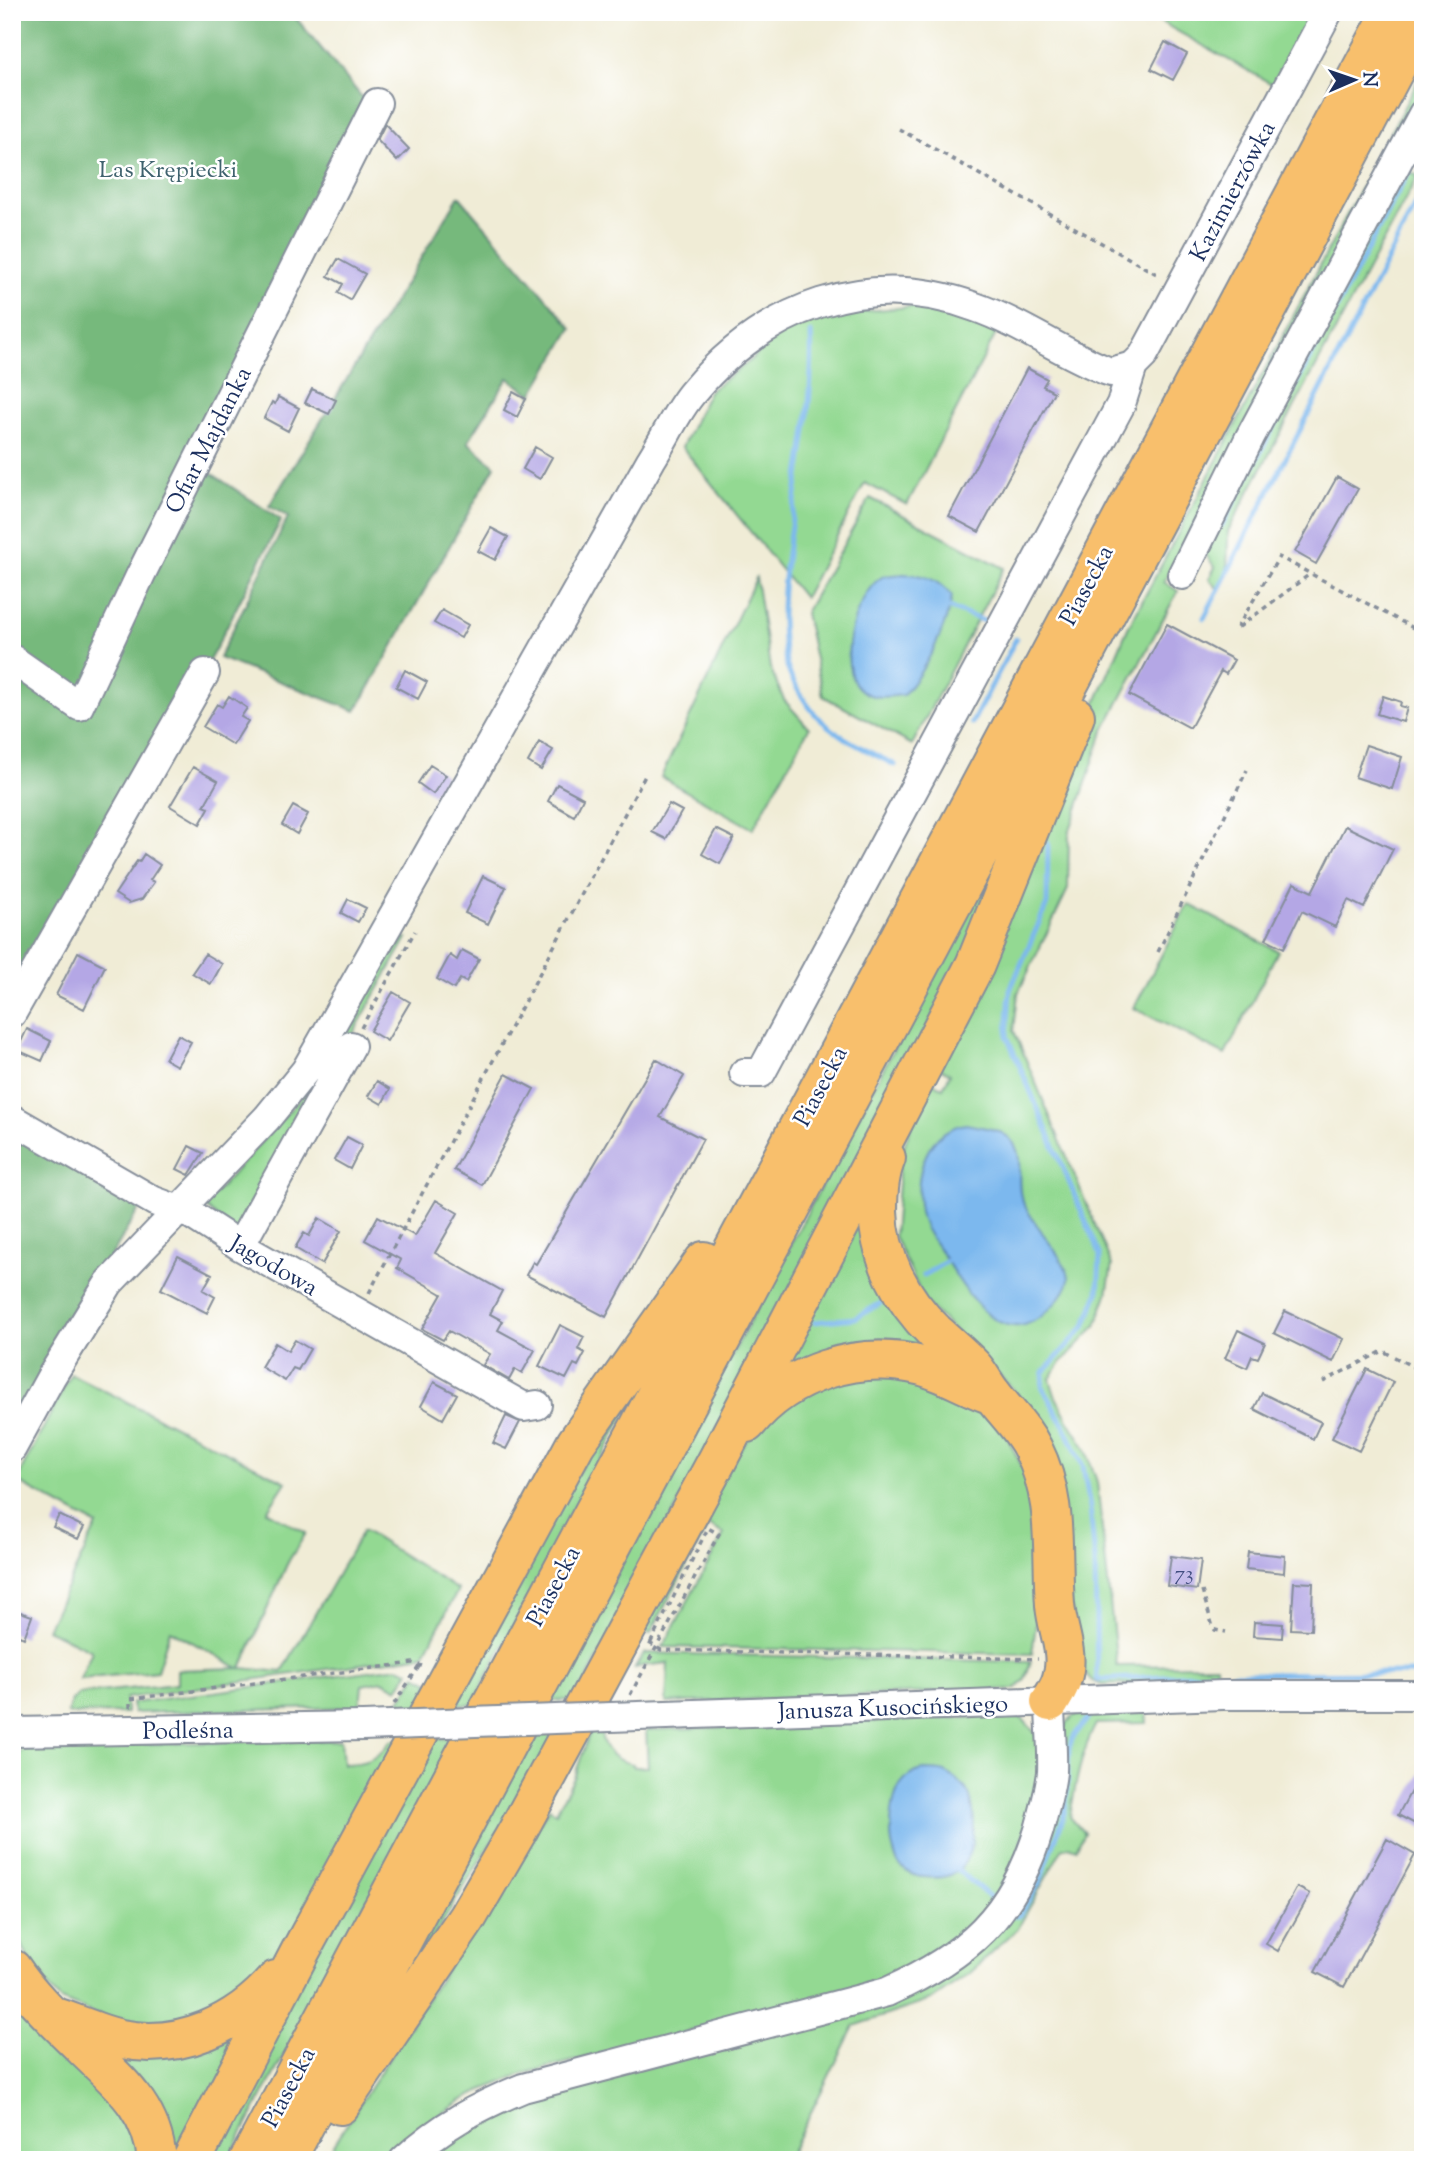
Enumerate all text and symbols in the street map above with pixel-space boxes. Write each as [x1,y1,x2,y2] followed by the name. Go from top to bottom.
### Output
[1320,46,1390,116] north arrow
[1355,71,1382,88] text: N
[1182,116,1285,268] street label: Kazimierzówka
[99,154,238,188] park label: Las Krępiecki
[158,362,261,520] street label: Ofiar Majdanka
[1052,540,1123,632] street label: Piasecka
[786,1041,857,1133] street label: Piasecka
[221,1227,324,1306] street label: Jagodowa
[519,1541,590,1633] street label: Piasecka
[1174,1560,1194,1590] house number: 73
[775,1688,1009,1730] street label: Janusza Kusocińskiego
[142,1714,234,1750] street label: Podleśna
[254,2042,325,2134] street label: Piasecka

